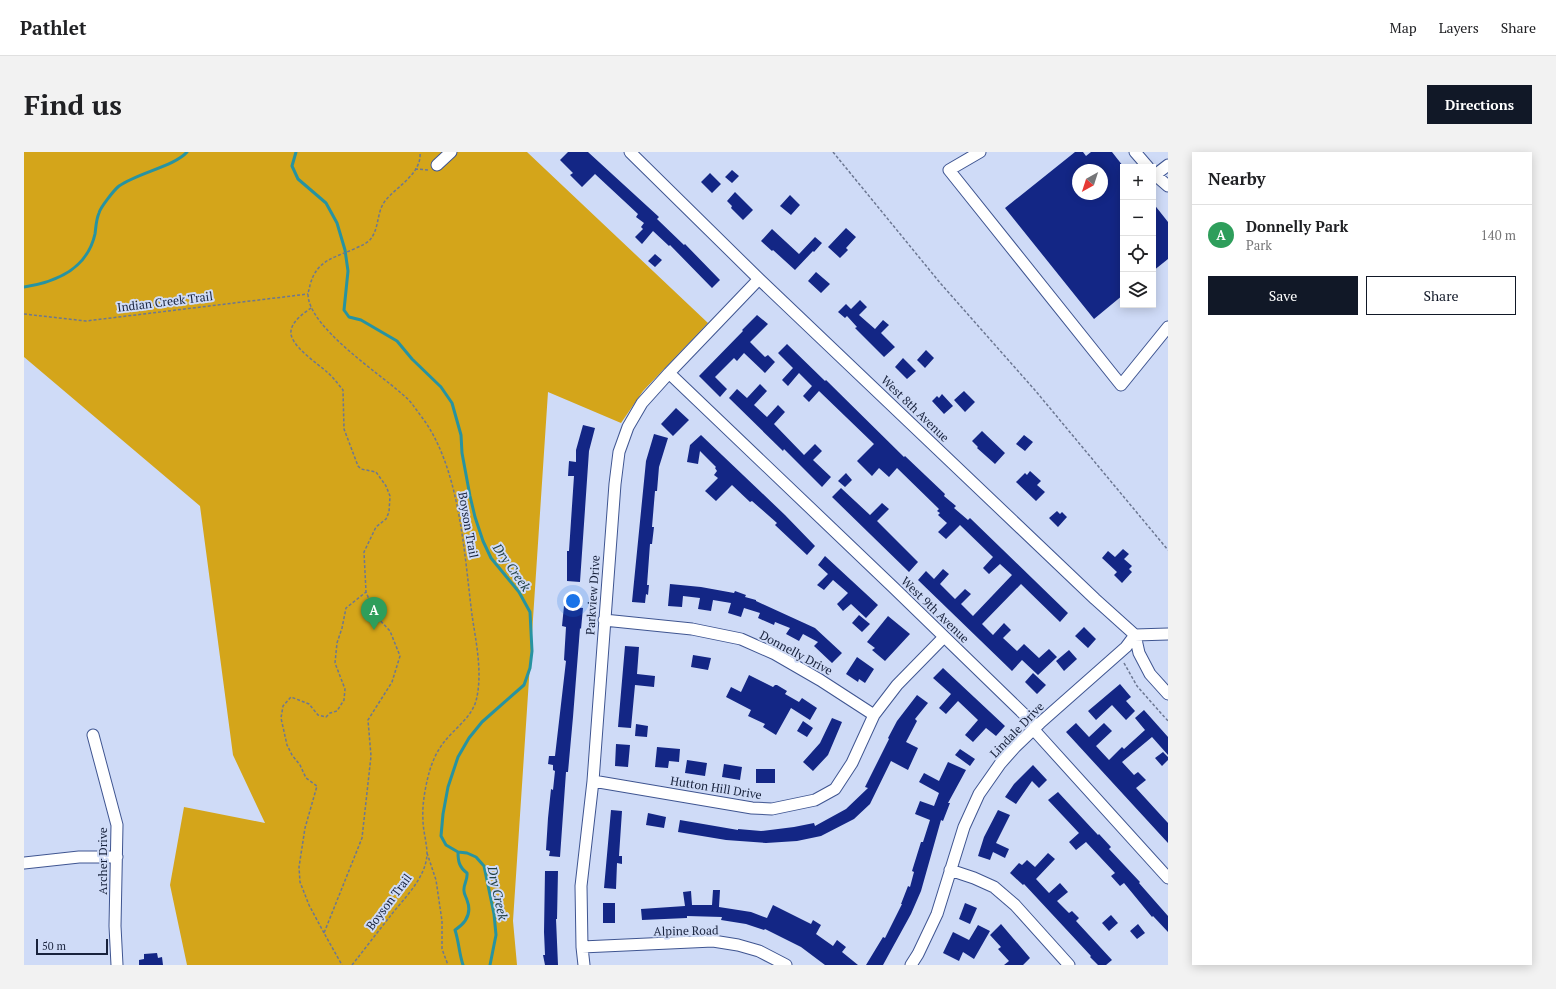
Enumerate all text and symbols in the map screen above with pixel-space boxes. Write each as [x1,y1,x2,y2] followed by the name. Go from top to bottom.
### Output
[20,15,86,40] text: Pathlet
[1390,18,1417,37] text: Map
[1439,18,1479,37] text: Layers
[1501,18,1536,37] text: Share
[1427,85,1532,124] button: Directions
[24,86,122,123] text: Find us
[1072,164,1108,200] north arrow
[1120,164,1156,308] map controls
[1120,164,1156,200] button: +
[1208,167,1266,190] text: Nearby
[1120,200,1156,236] button: −
[1246,216,1348,236] text: Donnelly Park
[1216,226,1226,244] text: A
[1481,226,1516,244] text: 140 m
[1120,236,1156,272] button: locate
[1246,236,1272,254] text: Park
[1120,272,1156,308] button: layers
[1208,276,1358,315] button: Save
[1366,276,1516,315] button: Share
[116,288,214,315] street label: Indian Creek Trail
[878,372,953,445] street label: West 8th Avenue
[455,491,482,559] street label: Boyson Trail
[488,539,535,595] water label: Dry Creek
[582,555,603,635] street label: Parkview Drive
[898,573,973,646] street label: West 9th Avenue
[563,591,583,611] your location
[361,597,387,630] pin: A
[757,627,835,678] street label: Donnelly Drive
[987,699,1047,760] street label: Lindale Drive
[669,773,763,802] street label: Hutton Hill Drive
[95,827,110,895] street label: Archer Drive
[483,863,513,922] water label: Dry Creek
[363,870,415,933] street label: Boyson Trail
[653,922,719,939] street label: Alpine Road
[36,937,108,956] scale bar
[42,939,66,953] text: 50 m

